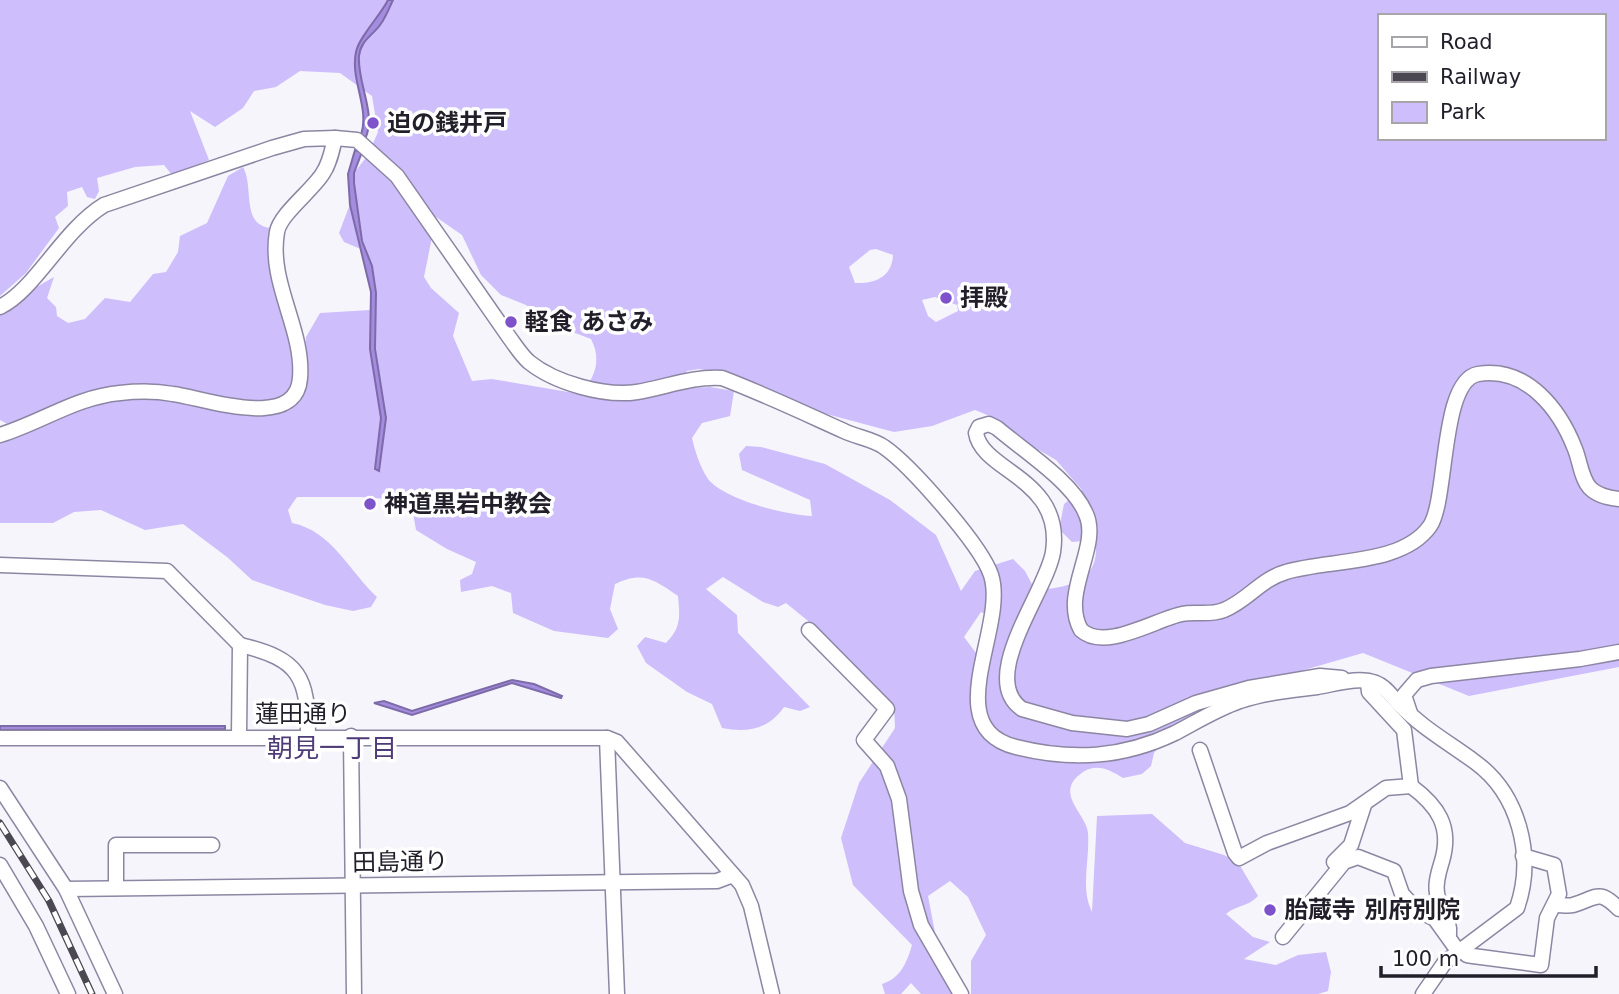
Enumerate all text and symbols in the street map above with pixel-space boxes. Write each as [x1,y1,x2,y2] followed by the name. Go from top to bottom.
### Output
[1378,14,1605,140] legend
[1440,30,1493,54] text: Road
[1440,65,1521,89] text: Railway
[1440,100,1486,124] text: Park
[387,109,507,137] place label: 迫の銭井戸
[365,115,381,131] marker: 迫の銭井戸
[960,284,1008,312] place label: 拝殿
[938,290,954,306] marker: 拝殿
[525,308,653,336] place label: 軽食 あさみ
[503,314,519,330] marker: 軽食 あさみ
[384,490,552,518] place label: 神道黒岩中教会
[362,496,378,512] marker: 神道黒岩中教会
[255,700,351,728] street label: 蓮田通り
[267,733,397,763] district label: 朝見一丁目
[352,847,448,877] street label: 田島通り
[1284,896,1460,924] place label: 胎蔵寺 別府別院
[1262,902,1278,918] marker: 胎蔵寺 別府別院
[1381,934,1596,978] scale bar
[1392,947,1459,971] text: 100 m

